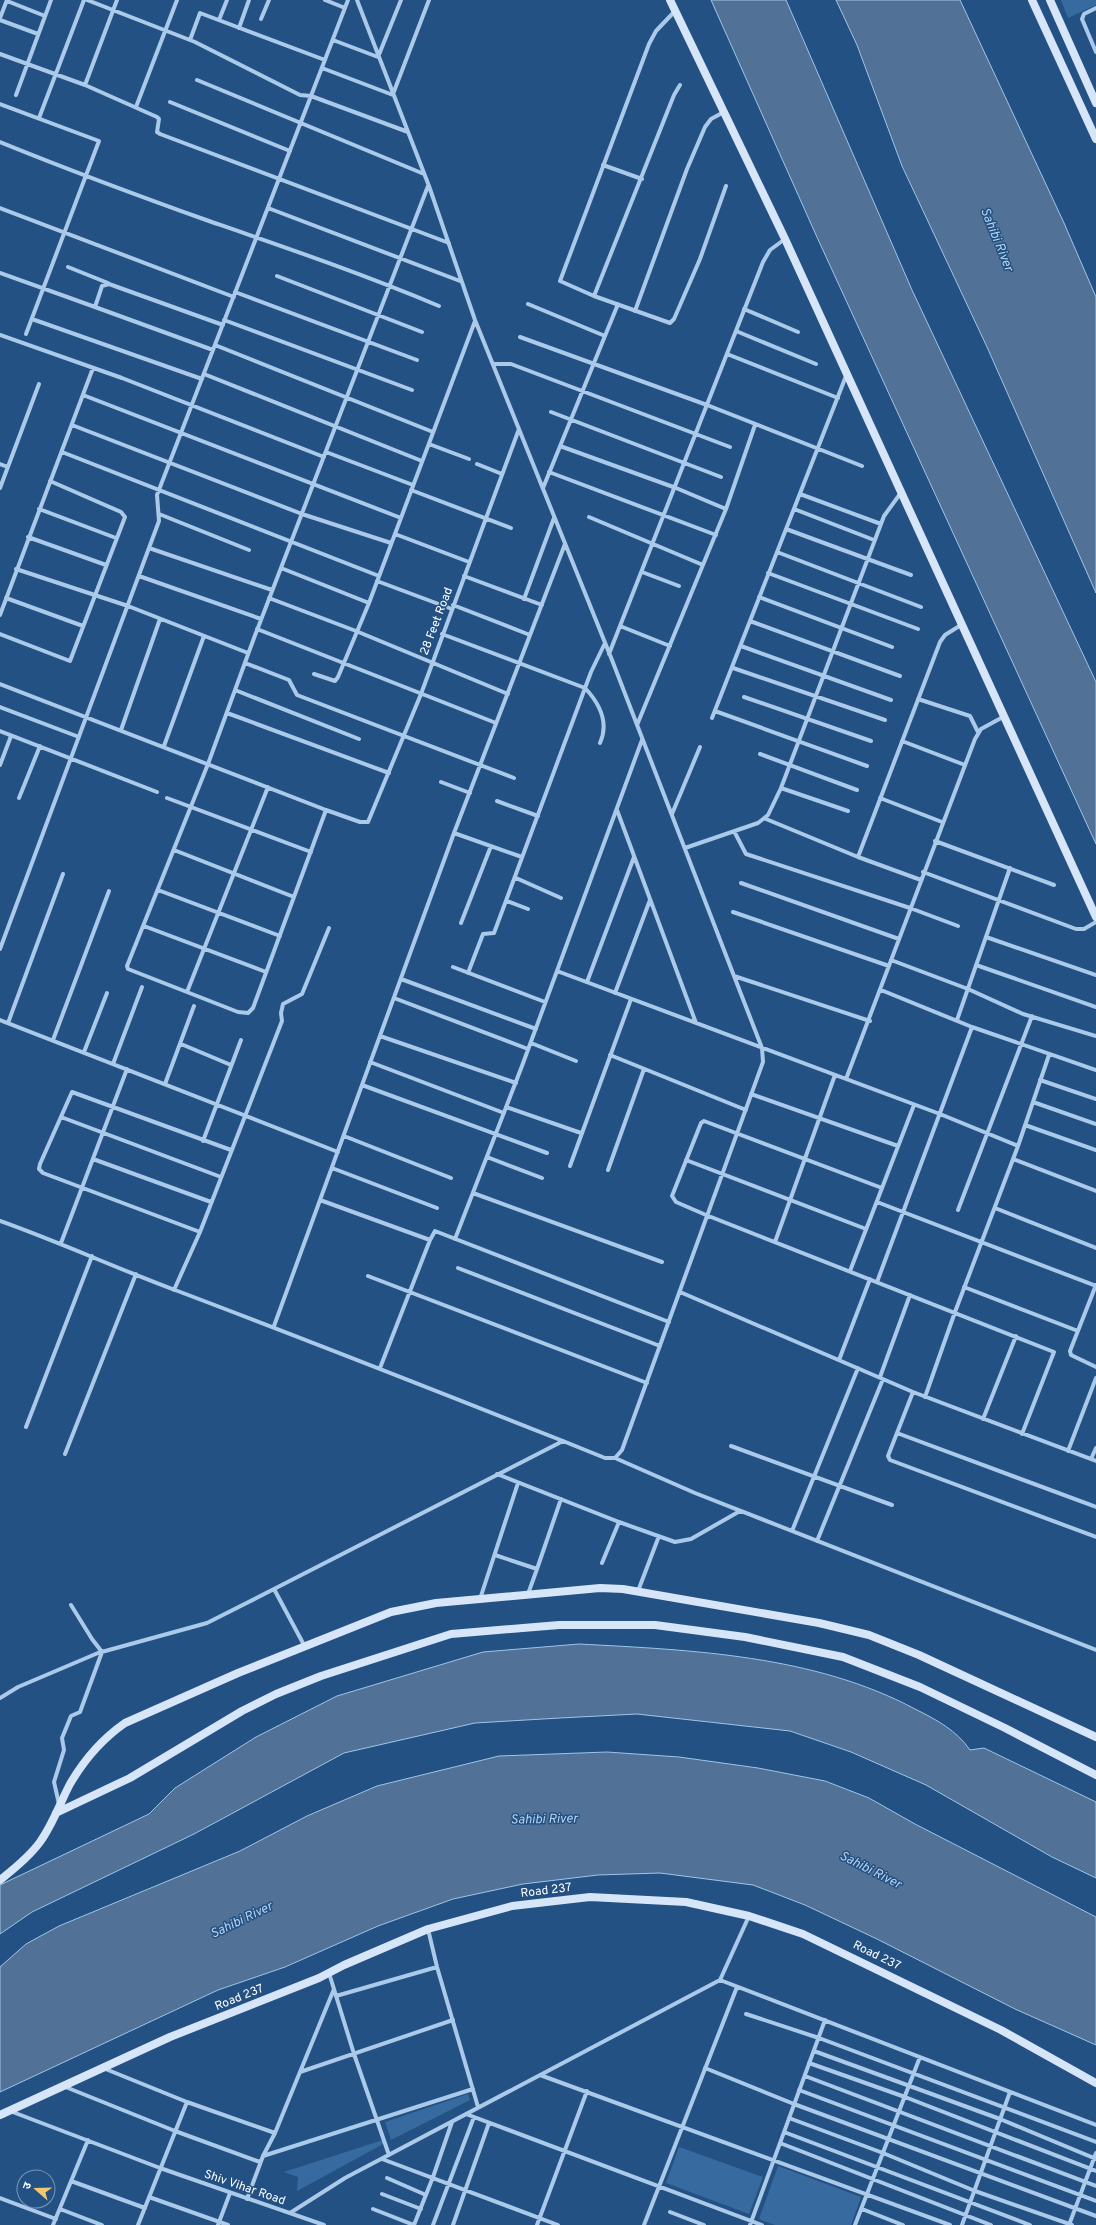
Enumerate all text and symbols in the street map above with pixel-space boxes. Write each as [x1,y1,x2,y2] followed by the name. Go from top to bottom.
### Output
[976,206,1017,275] water label: Sahibi River
[417,585,457,658] street label: 28 Feet Road
[510,1811,579,1829] water label: Sahibi River
[837,1848,905,1894] water label: Sahibi River
[520,1880,573,1902] street label: Road 237
[208,1898,276,1943] water label: Sahibi River
[850,1937,903,1974] street label: Road 237
[213,1981,266,2015] street label: Road 237
[202,2167,287,2209] street label: Shiv Vihar Road
[16,2169,56,2209] north arrow
[20,2180,35,2191] text: उ

